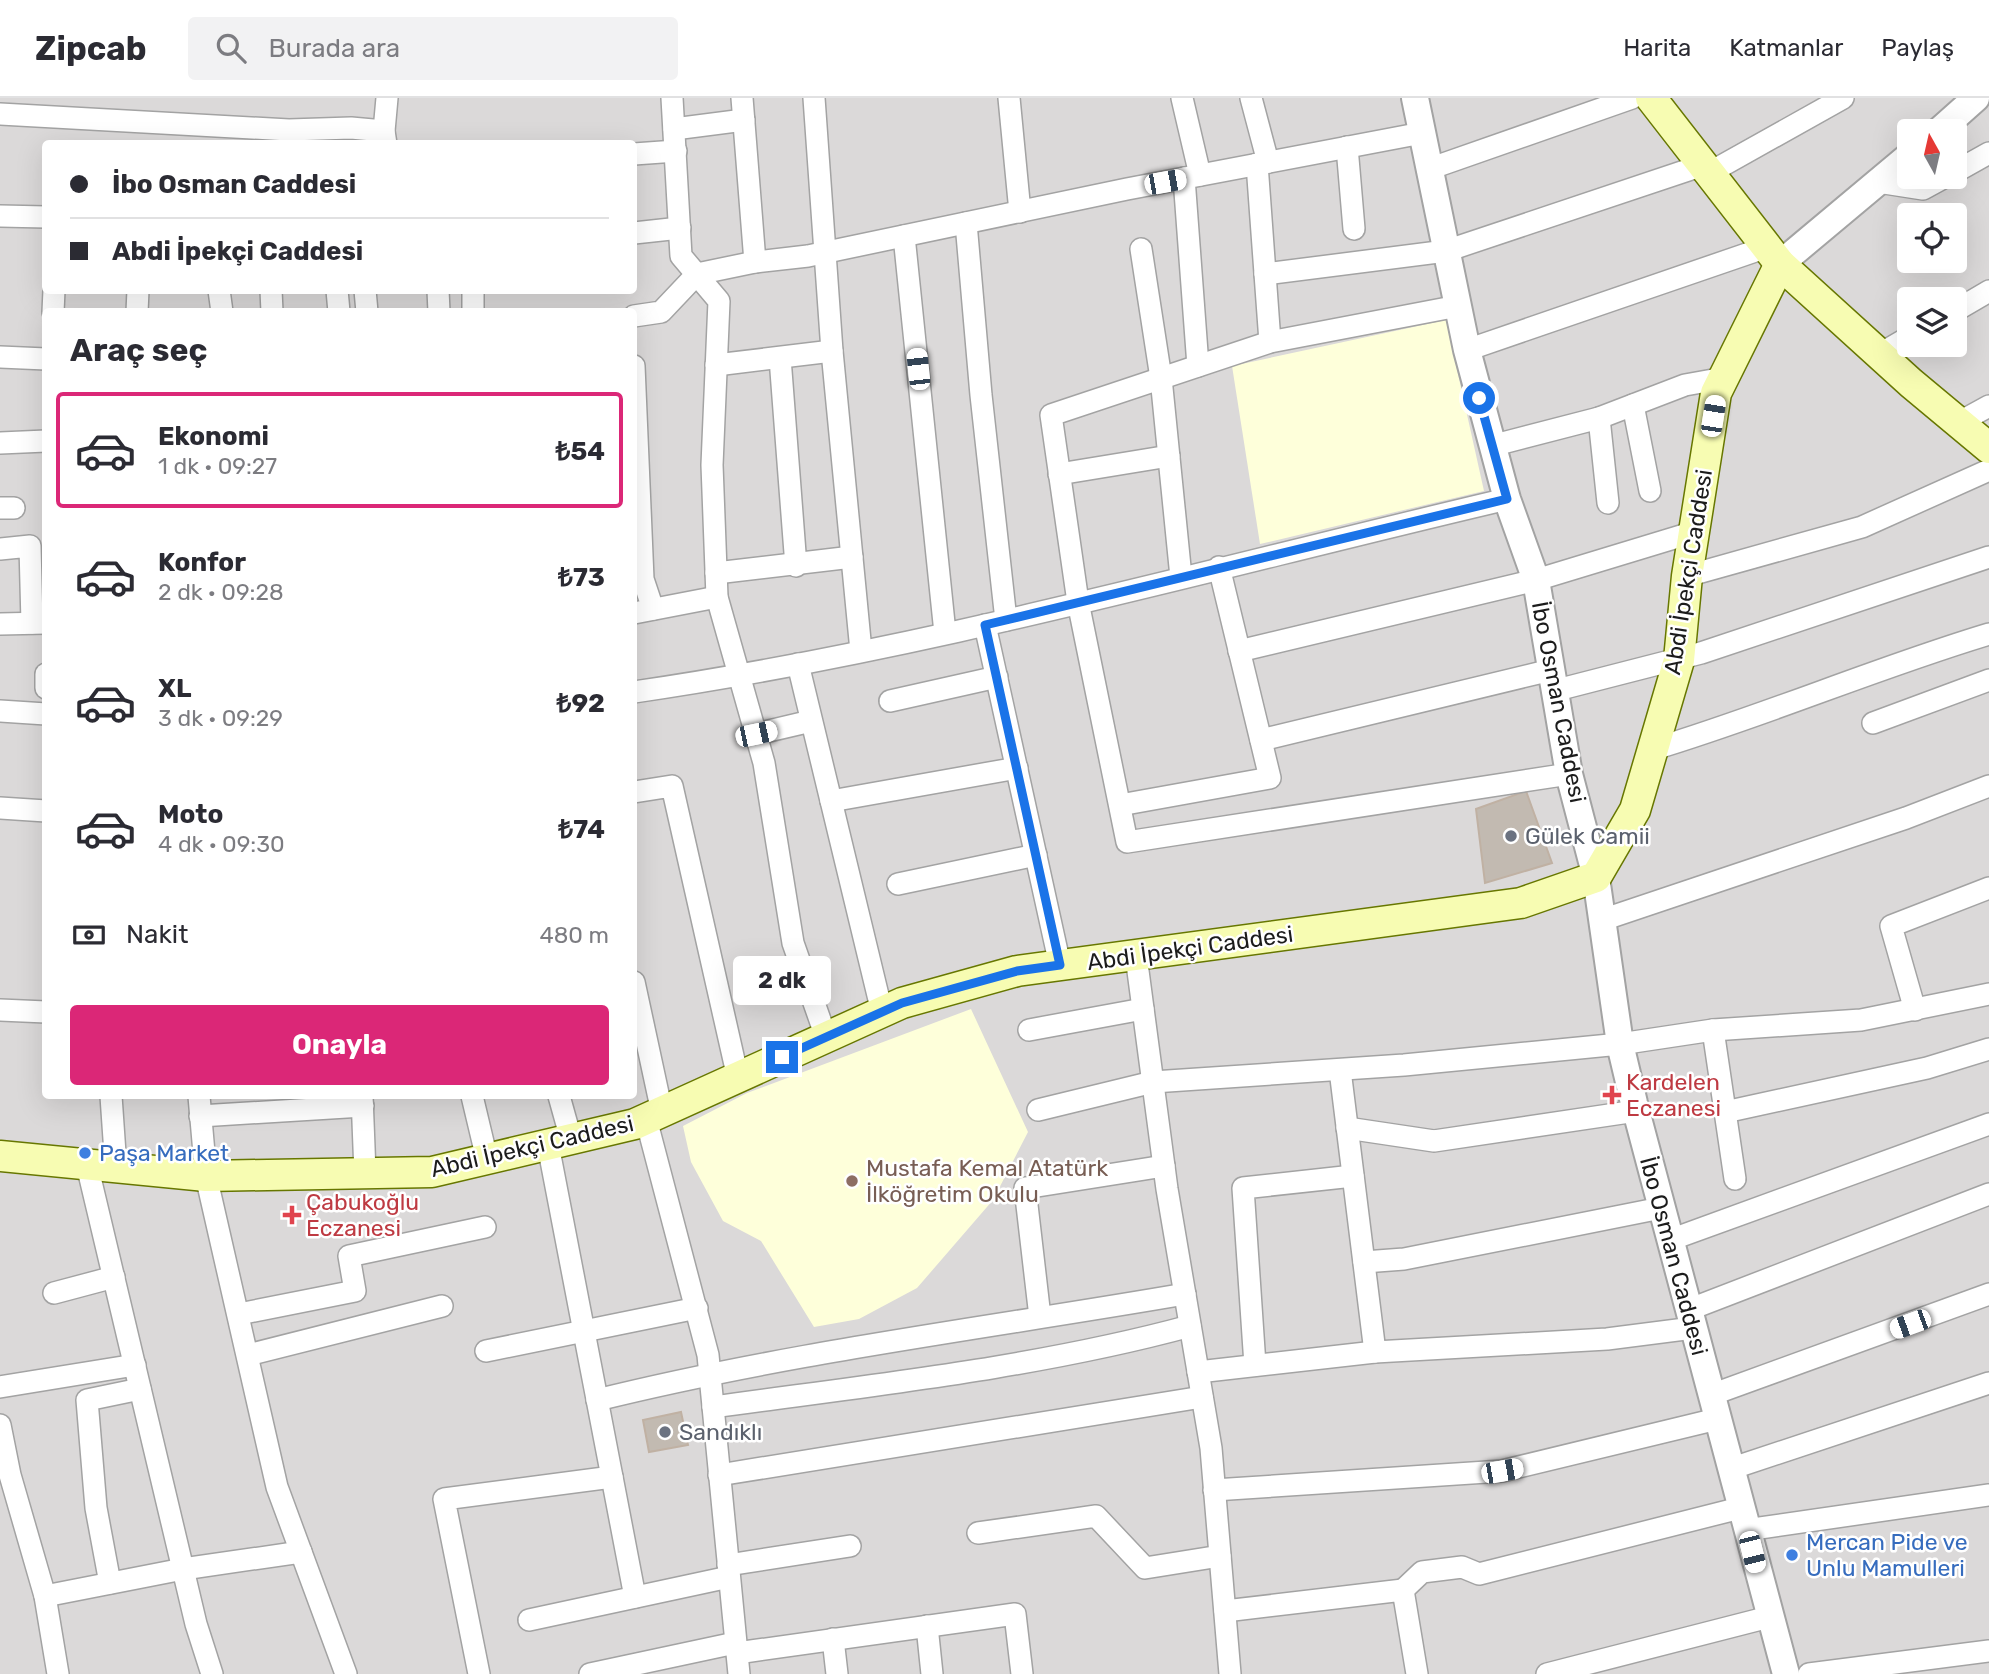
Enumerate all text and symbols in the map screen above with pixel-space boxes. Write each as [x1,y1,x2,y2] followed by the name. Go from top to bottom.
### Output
[188,17,678,80] search box
[35,29,146,68] text: Zipcab
[212,29,250,67] icon: search
[268,33,400,64] text: Burada ara
[1623,34,1691,62] text: Harita
[1729,34,1843,62] text: Katmanlar
[1881,34,1954,62] text: Paylaş
[1897,119,1967,189] north arrow
[1897,119,1967,357] map controls
[1143,168,1188,196] car
[112,169,356,200] text: İbo Osman Caddesi
[1897,203,1967,273] button: locate
[112,236,363,267] text: Abdi İpekçi Caddesi
[1897,287,1967,357] button: layers
[70,331,207,369] text: Araç seç
[906,347,931,391] car
[1463,382,1495,414] route start
[1700,394,1727,438] car
[74,419,137,482] icon: car
[158,421,269,452] text: Ekonomi
[556,436,605,467] text: ₺54
[158,452,277,480] text: 1 dk · 09:27
[1658,467,1718,677] street label: Abdi İpekçi Caddesi
[74,545,137,608] icon: car
[158,547,246,578] text: Konfor
[558,562,605,593] text: ₺73
[158,578,284,606] text: 2 dk · 09:28
[1526,599,1592,805] street label: İbo Osman Caddesi
[74,671,137,734] icon: car
[158,673,191,704] text: XL
[557,688,605,719] text: ₺92
[158,704,283,732] text: 3 dk · 09:29
[734,719,779,749] car
[74,797,137,860] icon: car
[158,799,223,830] text: Moto
[558,814,605,845] text: ₺74
[1525,822,1650,850] place label: Gülek Camii
[1503,828,1519,844] marker: Gülek Camii
[158,830,285,858] text: 4 dk · 09:30
[70,916,108,954] icon: cash
[126,919,188,950] text: Nakit
[1085,920,1295,976] street label: Abdi İpekçi Caddesi
[539,921,609,949] text: 480 m
[733,956,831,1004] callout: 2 dk
[758,966,806,994] text: 2 dk
[70,1005,609,1085] button: Onayla
[766,1041,798,1073] route end
[1626,1068,1721,1122] place label: Kardelen Eczanesi
[1604,1087,1620,1103] marker: Kardelen Eczanesi
[428,1109,636,1183] street label: Abdi İpekçi Caddesi
[99,1139,229,1167] place label: Paşa Market
[77,1145,93,1161] marker: Paşa Market
[866,1154,1108,1208] place label: Mustafa Kemal Atatürk İlköğretim Okulu
[1634,1154,1714,1358] street label: İbo Osman Caddesi
[844,1173,860,1189] marker: Mustafa Kemal Atatürk İlköğretim Okulu
[306,1188,419,1242] place label: Çabukoğlu Eczanesi
[284,1207,300,1223] marker: Çabukoğlu Eczanesi
[1887,1307,1934,1341] car
[679,1418,762,1446] place label: Sandıklı
[657,1424,673,1440] marker: Sandıklı
[1480,1457,1525,1485] car
[1806,1528,1968,1582] place label: Mercan Pide ve Unlu Mamulleri
[1737,1529,1768,1575] car
[1784,1547,1800,1563] marker: Mercan Pide ve Unlu Mamulleri

